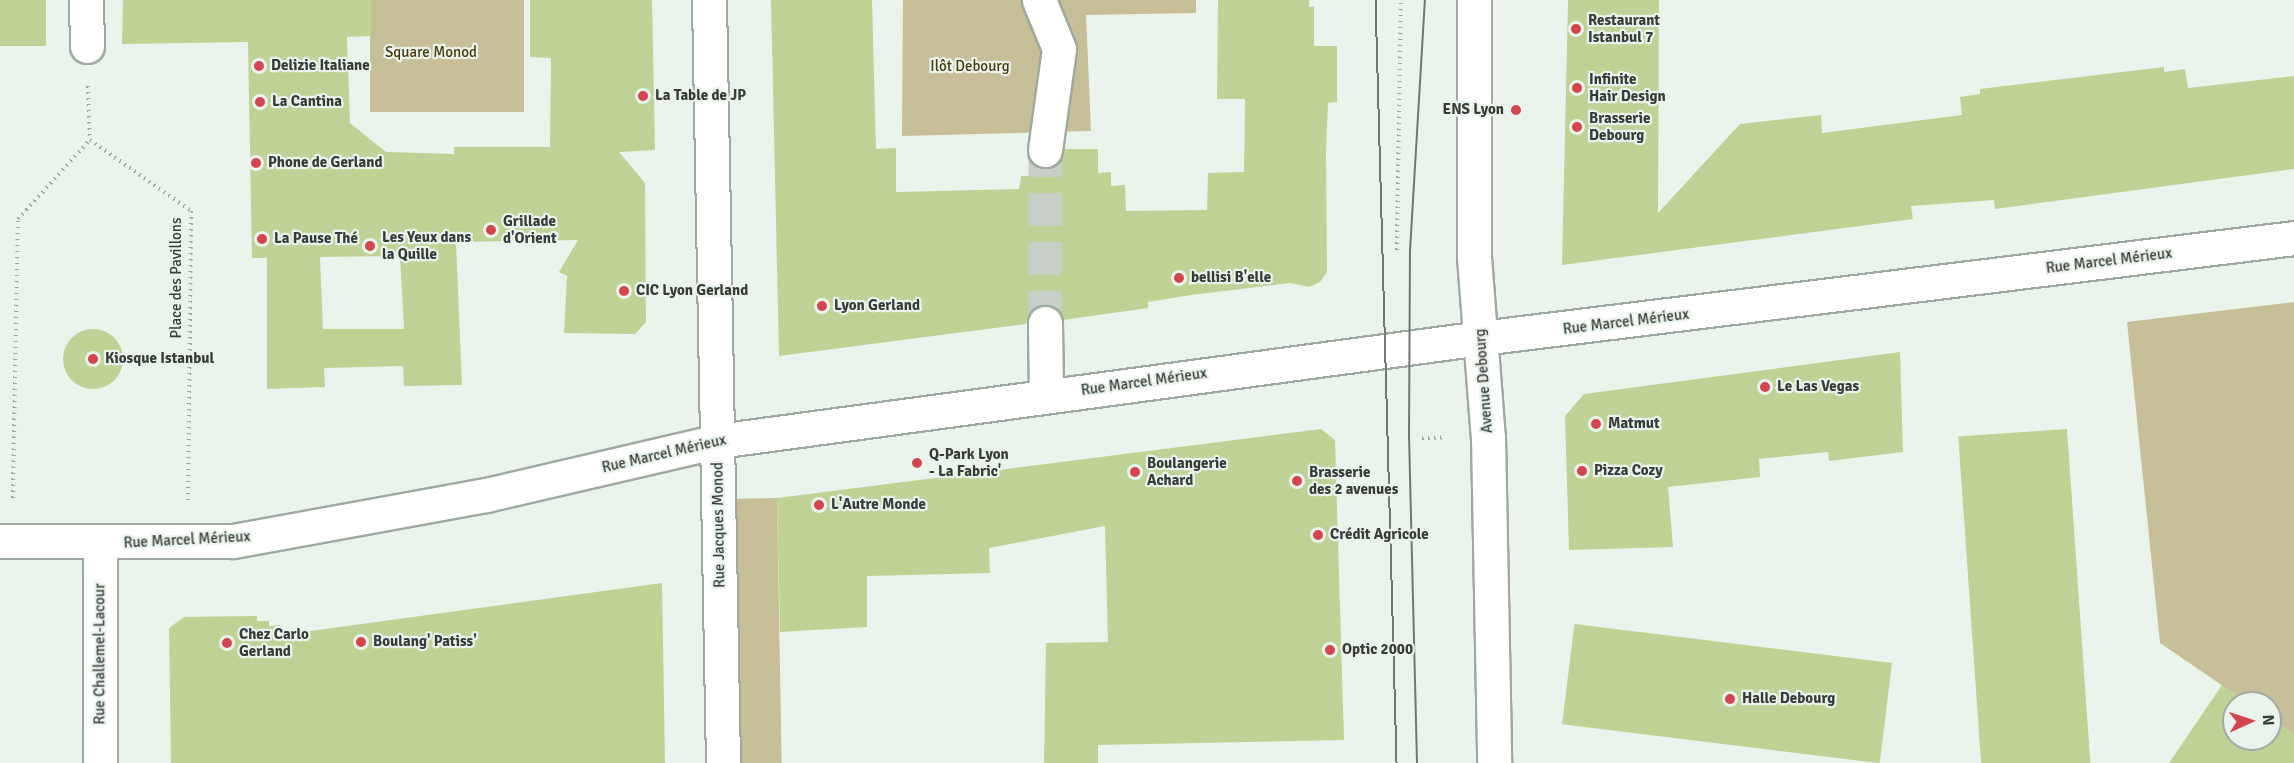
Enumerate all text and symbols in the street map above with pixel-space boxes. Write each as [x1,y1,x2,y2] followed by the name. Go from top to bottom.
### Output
[1588,11,1660,46] place label: Restaurant Istanbul 7
[1569,22,1583,36] marker: Restaurant Istanbul 7
[385,44,477,62] park label: Square Monod
[271,57,370,75] place label: Delizie Italiane
[930,58,1010,76] park label: Ilôt Debourg
[252,59,266,73] marker: Delizie Italiane
[1589,70,1666,105] place label: Infinite Hair Design
[1570,81,1584,95] marker: Infinite Hair Design
[655,87,746,105] place label: La Table de JP
[636,89,650,103] marker: La Table de JP
[272,93,342,111] place label: La Cantina
[253,95,267,109] marker: La Cantina
[1443,101,1504,119] place label: ENS Lyon
[1509,103,1523,117] marker: ENS Lyon
[1589,109,1651,144] place label: Brasserie Debourg
[1570,120,1584,134] marker: Brasserie Debourg
[268,154,383,172] place label: Phone de Gerland
[249,156,263,170] marker: Phone de Gerland
[503,212,557,247] place label: Grillade d'Orient
[168,218,186,338] street label: Place des Pavillons
[484,223,498,237] marker: Grillade d'Orient
[382,228,471,263] place label: Les Yeux dans la Quille
[274,230,358,248] place label: La Pause Thé
[255,232,269,246] marker: La Pause Thé
[363,239,377,253] marker: Les Yeux dans la Quille
[2045,244,2173,278] street label: Rue Marcel Mérieux
[1191,269,1271,287] place label: bellisi B'elle
[1172,271,1186,285] marker: bellisi B'elle
[636,282,748,300] place label: CIC Lyon Gerland
[617,284,631,298] marker: CIC Lyon Gerland
[834,297,920,315] place label: Lyon Gerland
[815,299,829,313] marker: Lyon Gerland
[1562,305,1690,339] street label: Rue Marcel Mérieux
[1471,328,1497,434] street label: Avenue Debourg
[105,350,214,368] place label: Kiosque Istanbul
[86,352,100,366] marker: Kiosque Istanbul
[1080,364,1208,400] street label: Rue Marcel Mérieux
[1777,378,1859,396] place label: Le Las Vegas
[1758,380,1772,394] marker: Le Las Vegas
[1608,415,1660,433] place label: Matmut
[1589,417,1603,431] marker: Matmut
[600,431,728,477] street label: Rue Marcel Mérieux
[929,445,1009,480] place label: Q-Park Lyon - La Fabric'
[1147,454,1227,489] place label: Boulangerie Achard
[910,456,924,470] marker: Q-Park Lyon - La Fabric'
[709,462,729,588] street label: Rue Jacques Monod
[1594,462,1663,480] place label: Pizza Cozy
[1309,463,1398,498] place label: Brasserie des 2 avenues
[1575,464,1589,478] marker: Pizza Cozy
[1128,465,1142,479] marker: Boulangerie Achard
[1290,474,1304,488] marker: Brasserie des 2 avenues
[831,496,926,514] place label: L'Autre Monde
[812,498,826,512] marker: L'Autre Monde
[1330,526,1429,544] place label: Crédit Agricole
[123,528,251,552] street label: Rue Marcel Mérieux
[1311,528,1325,542] marker: Crédit Agricole
[91,583,109,725] street label: Rue Challemel-Lacour
[239,625,309,660] place label: Chez Carlo Gerland
[373,633,477,651] place label: Boulang' Patiss'
[354,635,368,649] marker: Boulang' Patiss'
[220,636,234,650] marker: Chez Carlo Gerland
[1342,641,1413,659] place label: Optic 2000
[1323,643,1337,657] marker: Optic 2000
[1742,690,1835,708] place label: Halle Debourg
[2222,691,2282,751] north arrow
[1723,692,1737,706] marker: Halle Debourg
[2258,714,2278,726] text: N

